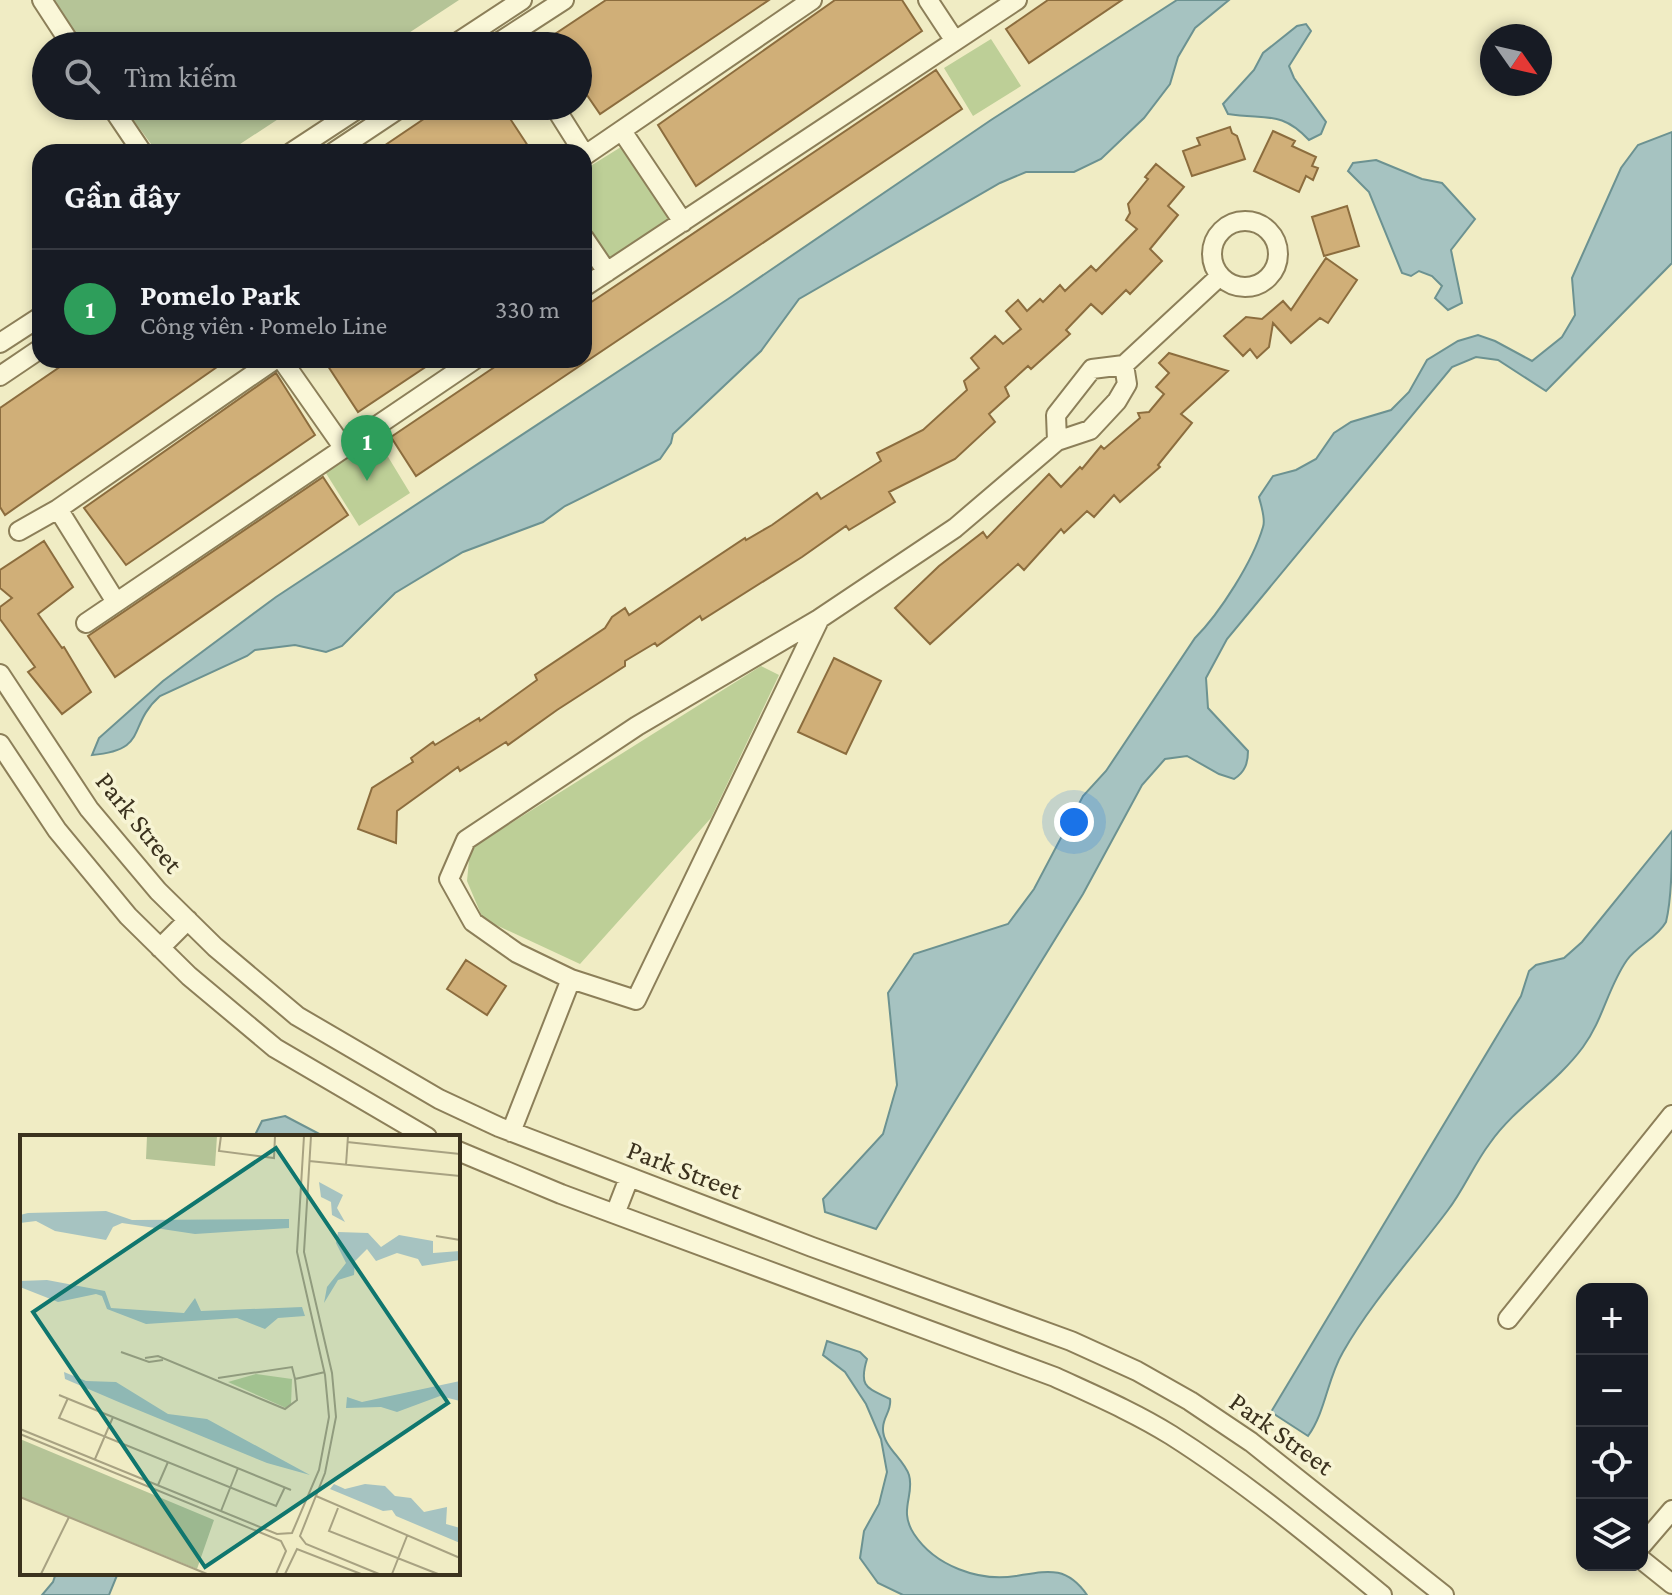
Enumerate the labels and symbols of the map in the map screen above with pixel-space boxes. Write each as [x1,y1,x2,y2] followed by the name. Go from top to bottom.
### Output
[1480,24,1552,96] north arrow
[341,415,393,481] pin: 1
[90,766,190,879] street label: Park Street
[1054,802,1094,842] your location
[623,1133,747,1206] street label: Park Street
[20,1135,460,1575] inset map
[1224,1385,1340,1482] street label: Park Street

